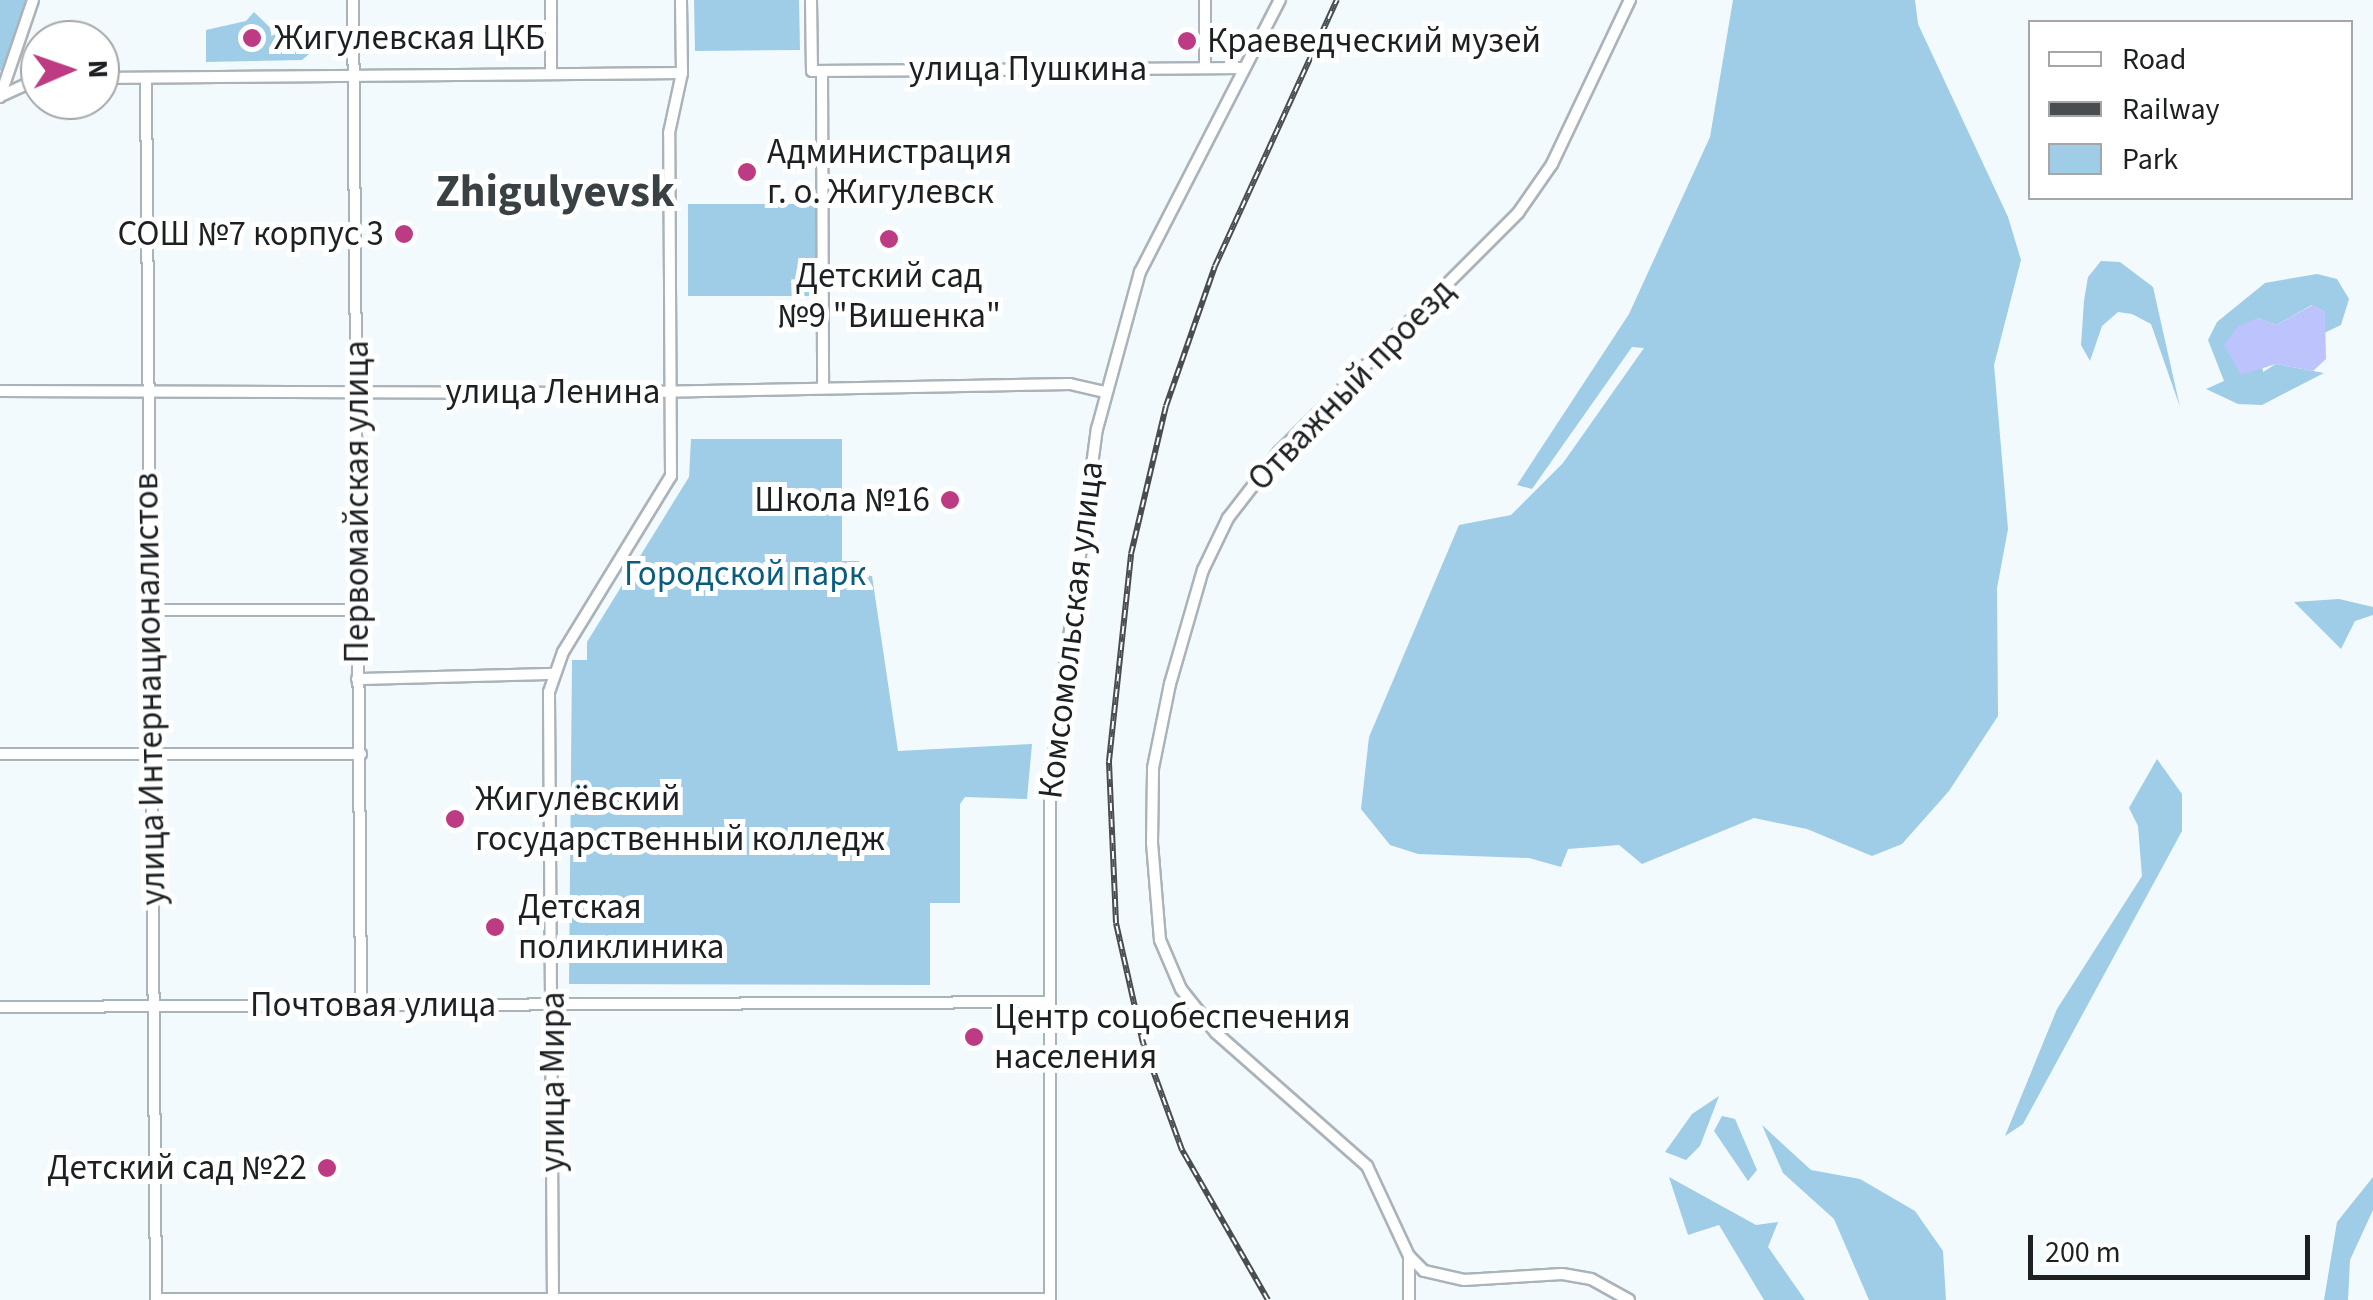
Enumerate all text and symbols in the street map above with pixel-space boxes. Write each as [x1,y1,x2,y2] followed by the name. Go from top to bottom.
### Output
[274,17,545,59] place label: Жигулевская ЦКБ
[20,20,120,120] north arrow
[1207,20,1541,62] place label: Краеведческий музей
[2028,20,2353,200] legend
[239,25,265,51] marker: Жигулевская ЦКБ
[1176,30,1198,52] marker: Краеведческий музей
[2122,38,2186,81] text: Road
[909,48,1147,90] street label: улица Пушкина
[78,59,118,79] text: N
[2122,88,2220,131] text: Railway
[767,131,1012,213] place label: Администрация г. о. Жигулевск
[2122,138,2178,181] text: Park
[736,161,758,183] marker: Администрация г. о. Жигулевск
[435,166,675,220] district label: Zhigulyevsk
[117,213,384,255] place label: СОШ №7 корпус 3
[393,223,415,245] marker: СОШ №7 корпус 3
[878,228,900,250] marker: Детский сад №9 "Вишенка"
[777,255,1001,337] place label: Детский сад №9 "Вишенка"
[1239,270,1463,500] street label: Отважный проезд
[336,340,378,664] street label: Первомайская улица
[446,371,660,413] street label: улица Ленина
[1029,459,1113,801] street label: Комсомольская улица
[125,472,175,906] street label: улица Интернационалистов
[754,479,930,521] place label: Школа №16
[939,489,961,511] marker: Школа №16
[624,553,866,595] park label: Городской парк
[475,778,885,860] place label: Жигулёвский государственный колледж
[444,808,466,830] marker: Жигулёвский государственный колледж
[518,886,724,968] place label: Детская поликлиника
[482,914,508,940] marker: Детская поликлиника
[250,984,496,1026] street label: Почтовая улица
[532,992,574,1172] street label: улица Мира
[994,996,1351,1078] place label: Центр соцобеспечения населения
[963,1026,985,1048] marker: Центр соцобеспечения населения
[47,1147,307,1189] place label: Детский сад №22
[316,1157,338,1179] marker: Детский сад №22
[2033,1215,2316,1277] scale bar
[2045,1231,2121,1274] text: 200 m

